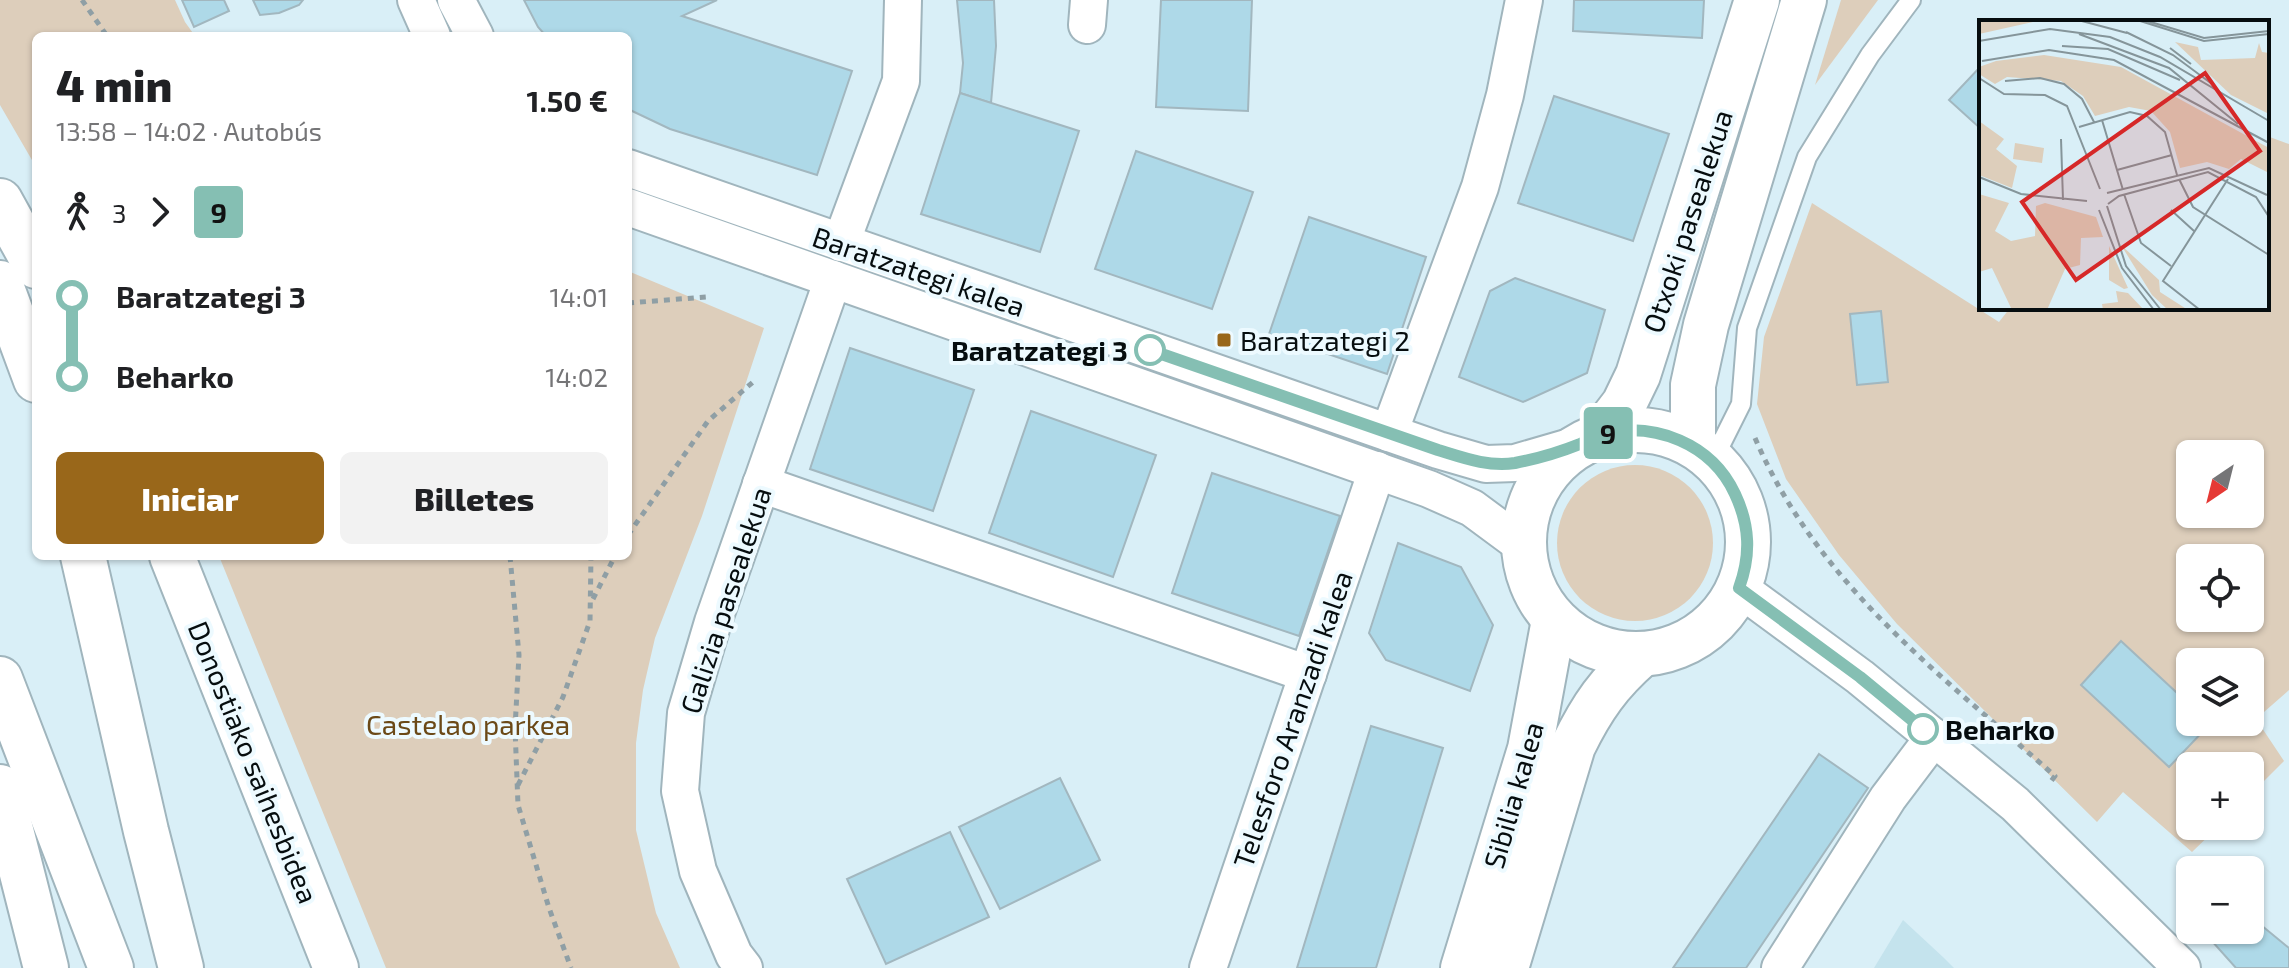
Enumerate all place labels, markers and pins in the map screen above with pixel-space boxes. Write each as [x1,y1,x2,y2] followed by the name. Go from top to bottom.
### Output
[1240,323,1410,357] place label: Baratzategi 2
[1215,331,1233,349] marker: Baratzategi 2
[951,333,1128,367] place label: Baratzategi 3
[1135,335,1165,365] marker: Baratzategi 3
[1945,712,2055,746] place label: Beharko
[1908,714,1938,744] marker: Beharko

